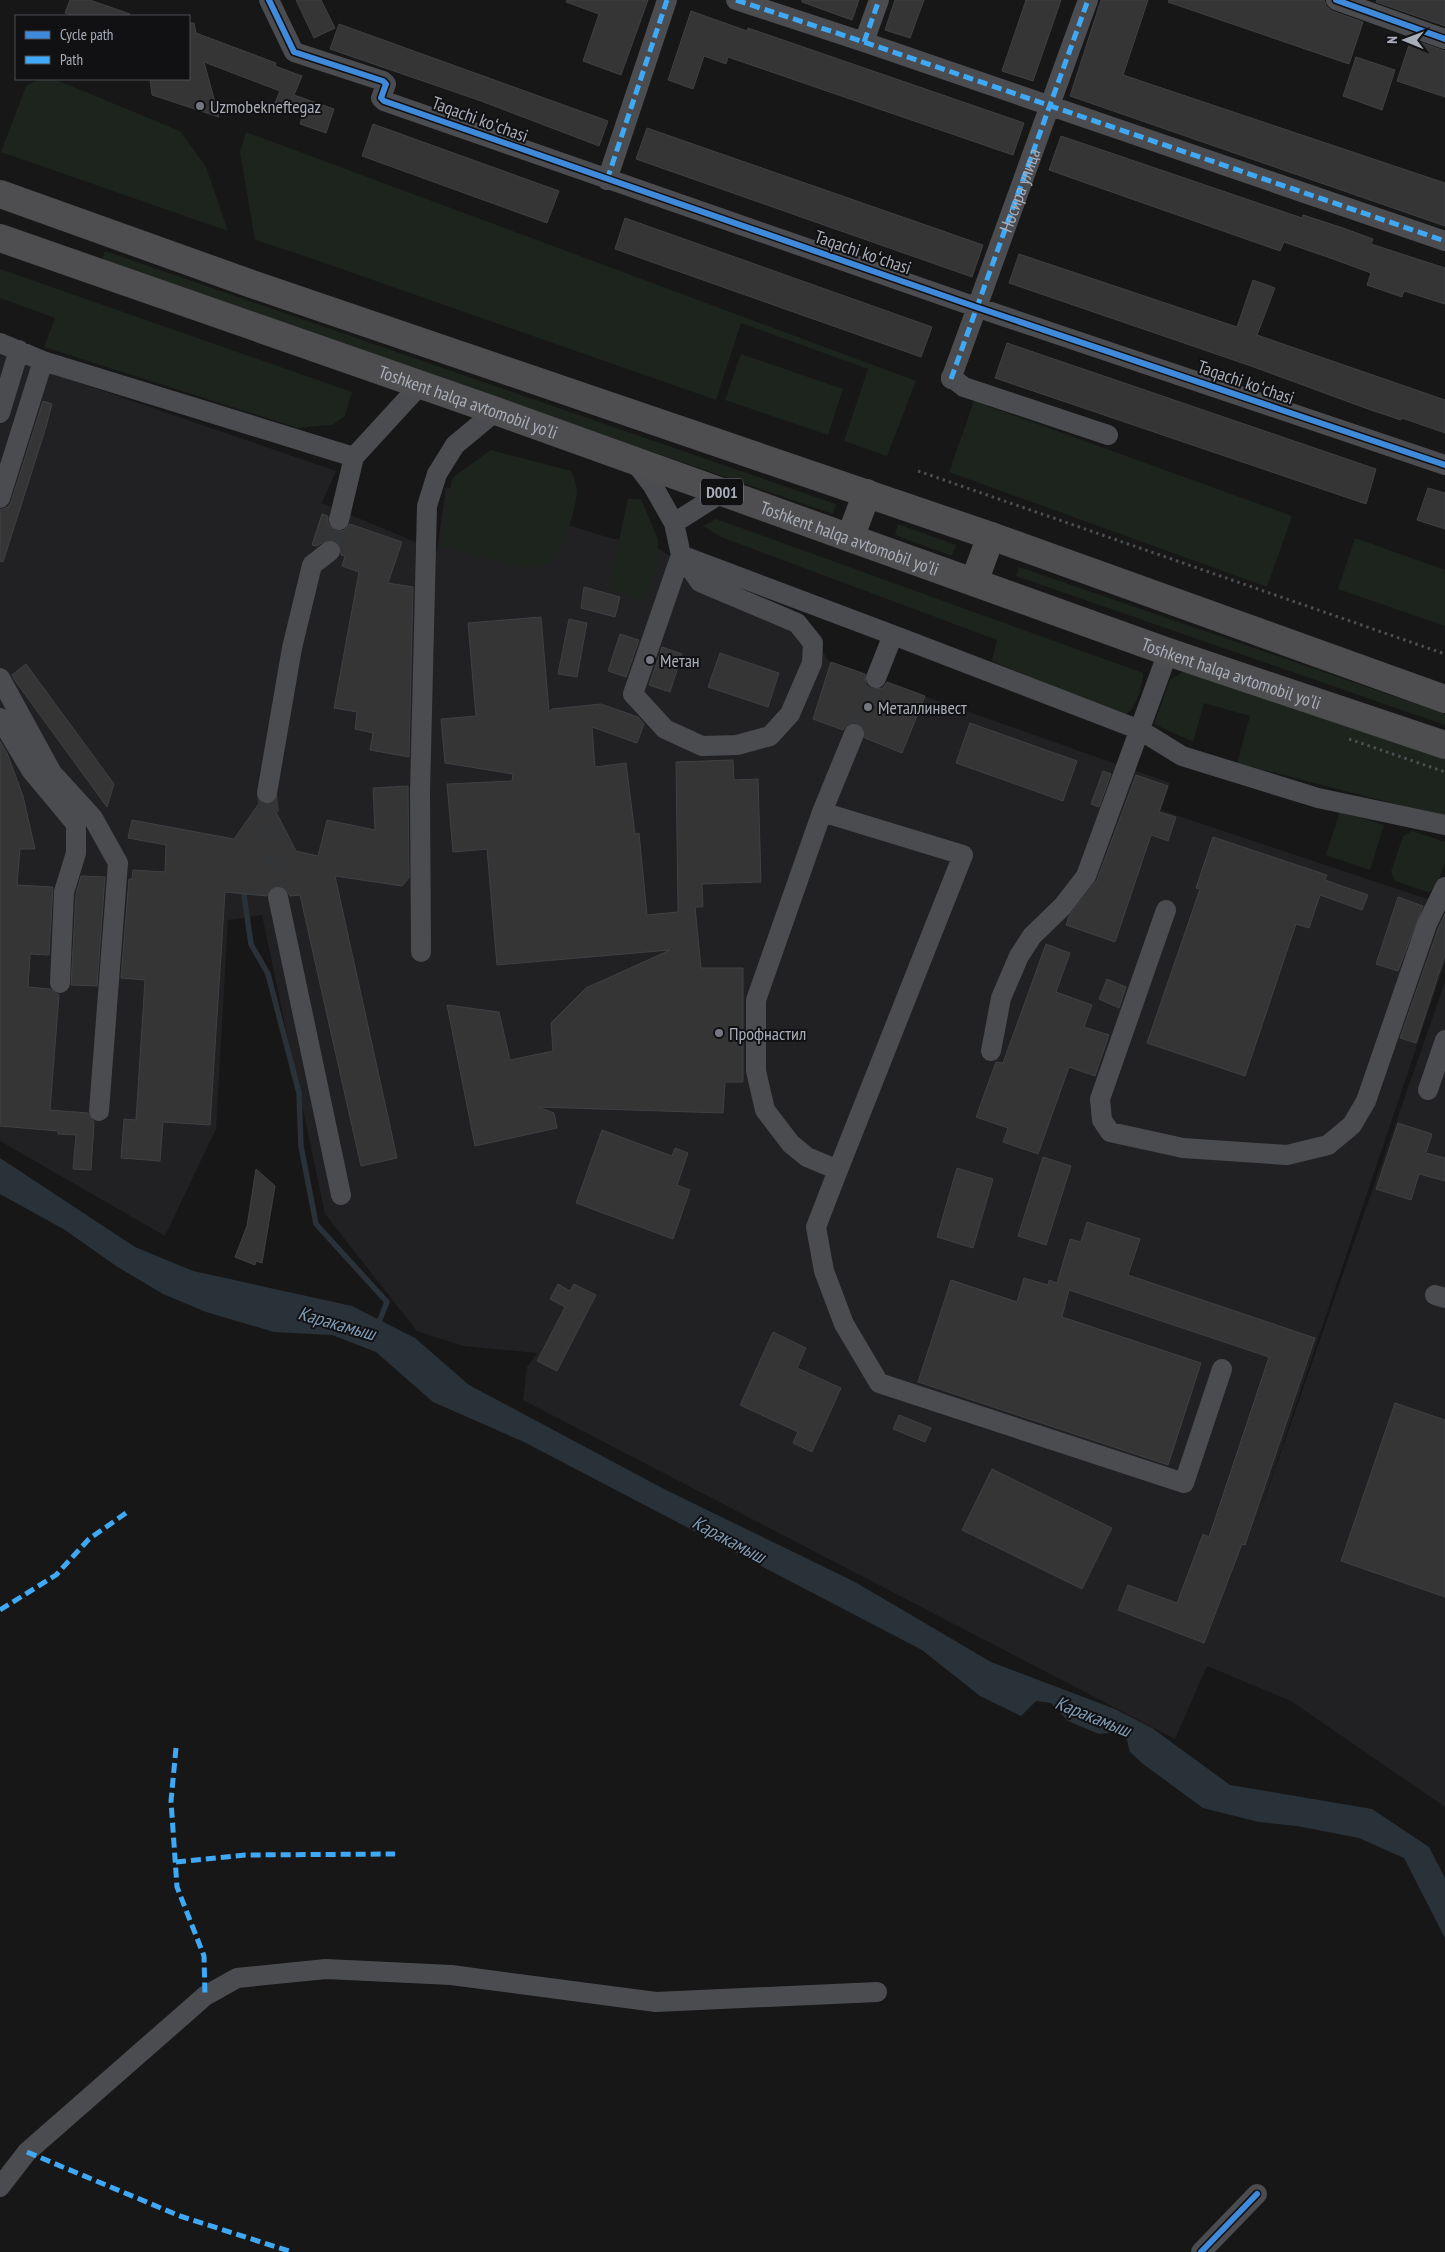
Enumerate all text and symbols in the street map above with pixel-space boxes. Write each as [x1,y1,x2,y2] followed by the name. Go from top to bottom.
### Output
[15,15,190,80] legend
[1380,15,1430,65] north arrow
[60,25,113,44] text: Cycle path
[1383,36,1401,44] text: N
[60,50,83,69] text: Path
[429,91,531,147] street label: Taqachi koʻchasi
[210,95,321,118] place label: Uzmobekneftegaz
[194,100,206,112] marker: Uzmobekneftegaz
[994,145,1045,235] street label: Носира улица
[812,225,914,279] street label: Taqachi koʻchasi
[1195,355,1297,409] street label: Taqachi koʻchasi
[376,360,561,444] street label: Toshkent halqa avtomobil yo'li
[701,478,743,506] road number: D001
[757,495,942,580] street label: Toshkent halqa avtomobil yo'li
[1138,632,1324,714] street label: Toshkent halqa avtomobil yo'li
[660,649,700,672] place label: Метан
[644,654,656,666] marker: Метан
[878,696,967,719] place label: Металлинвест
[862,701,874,713] marker: Металлинвест
[729,1022,806,1045] place label: Профнастил
[713,1027,725,1039] marker: Профнастил
[296,1301,380,1346] water label: Каракамыш
[688,1510,771,1569] water label: Каракамыш
[1052,1690,1136,1743] water label: Каракамыш

